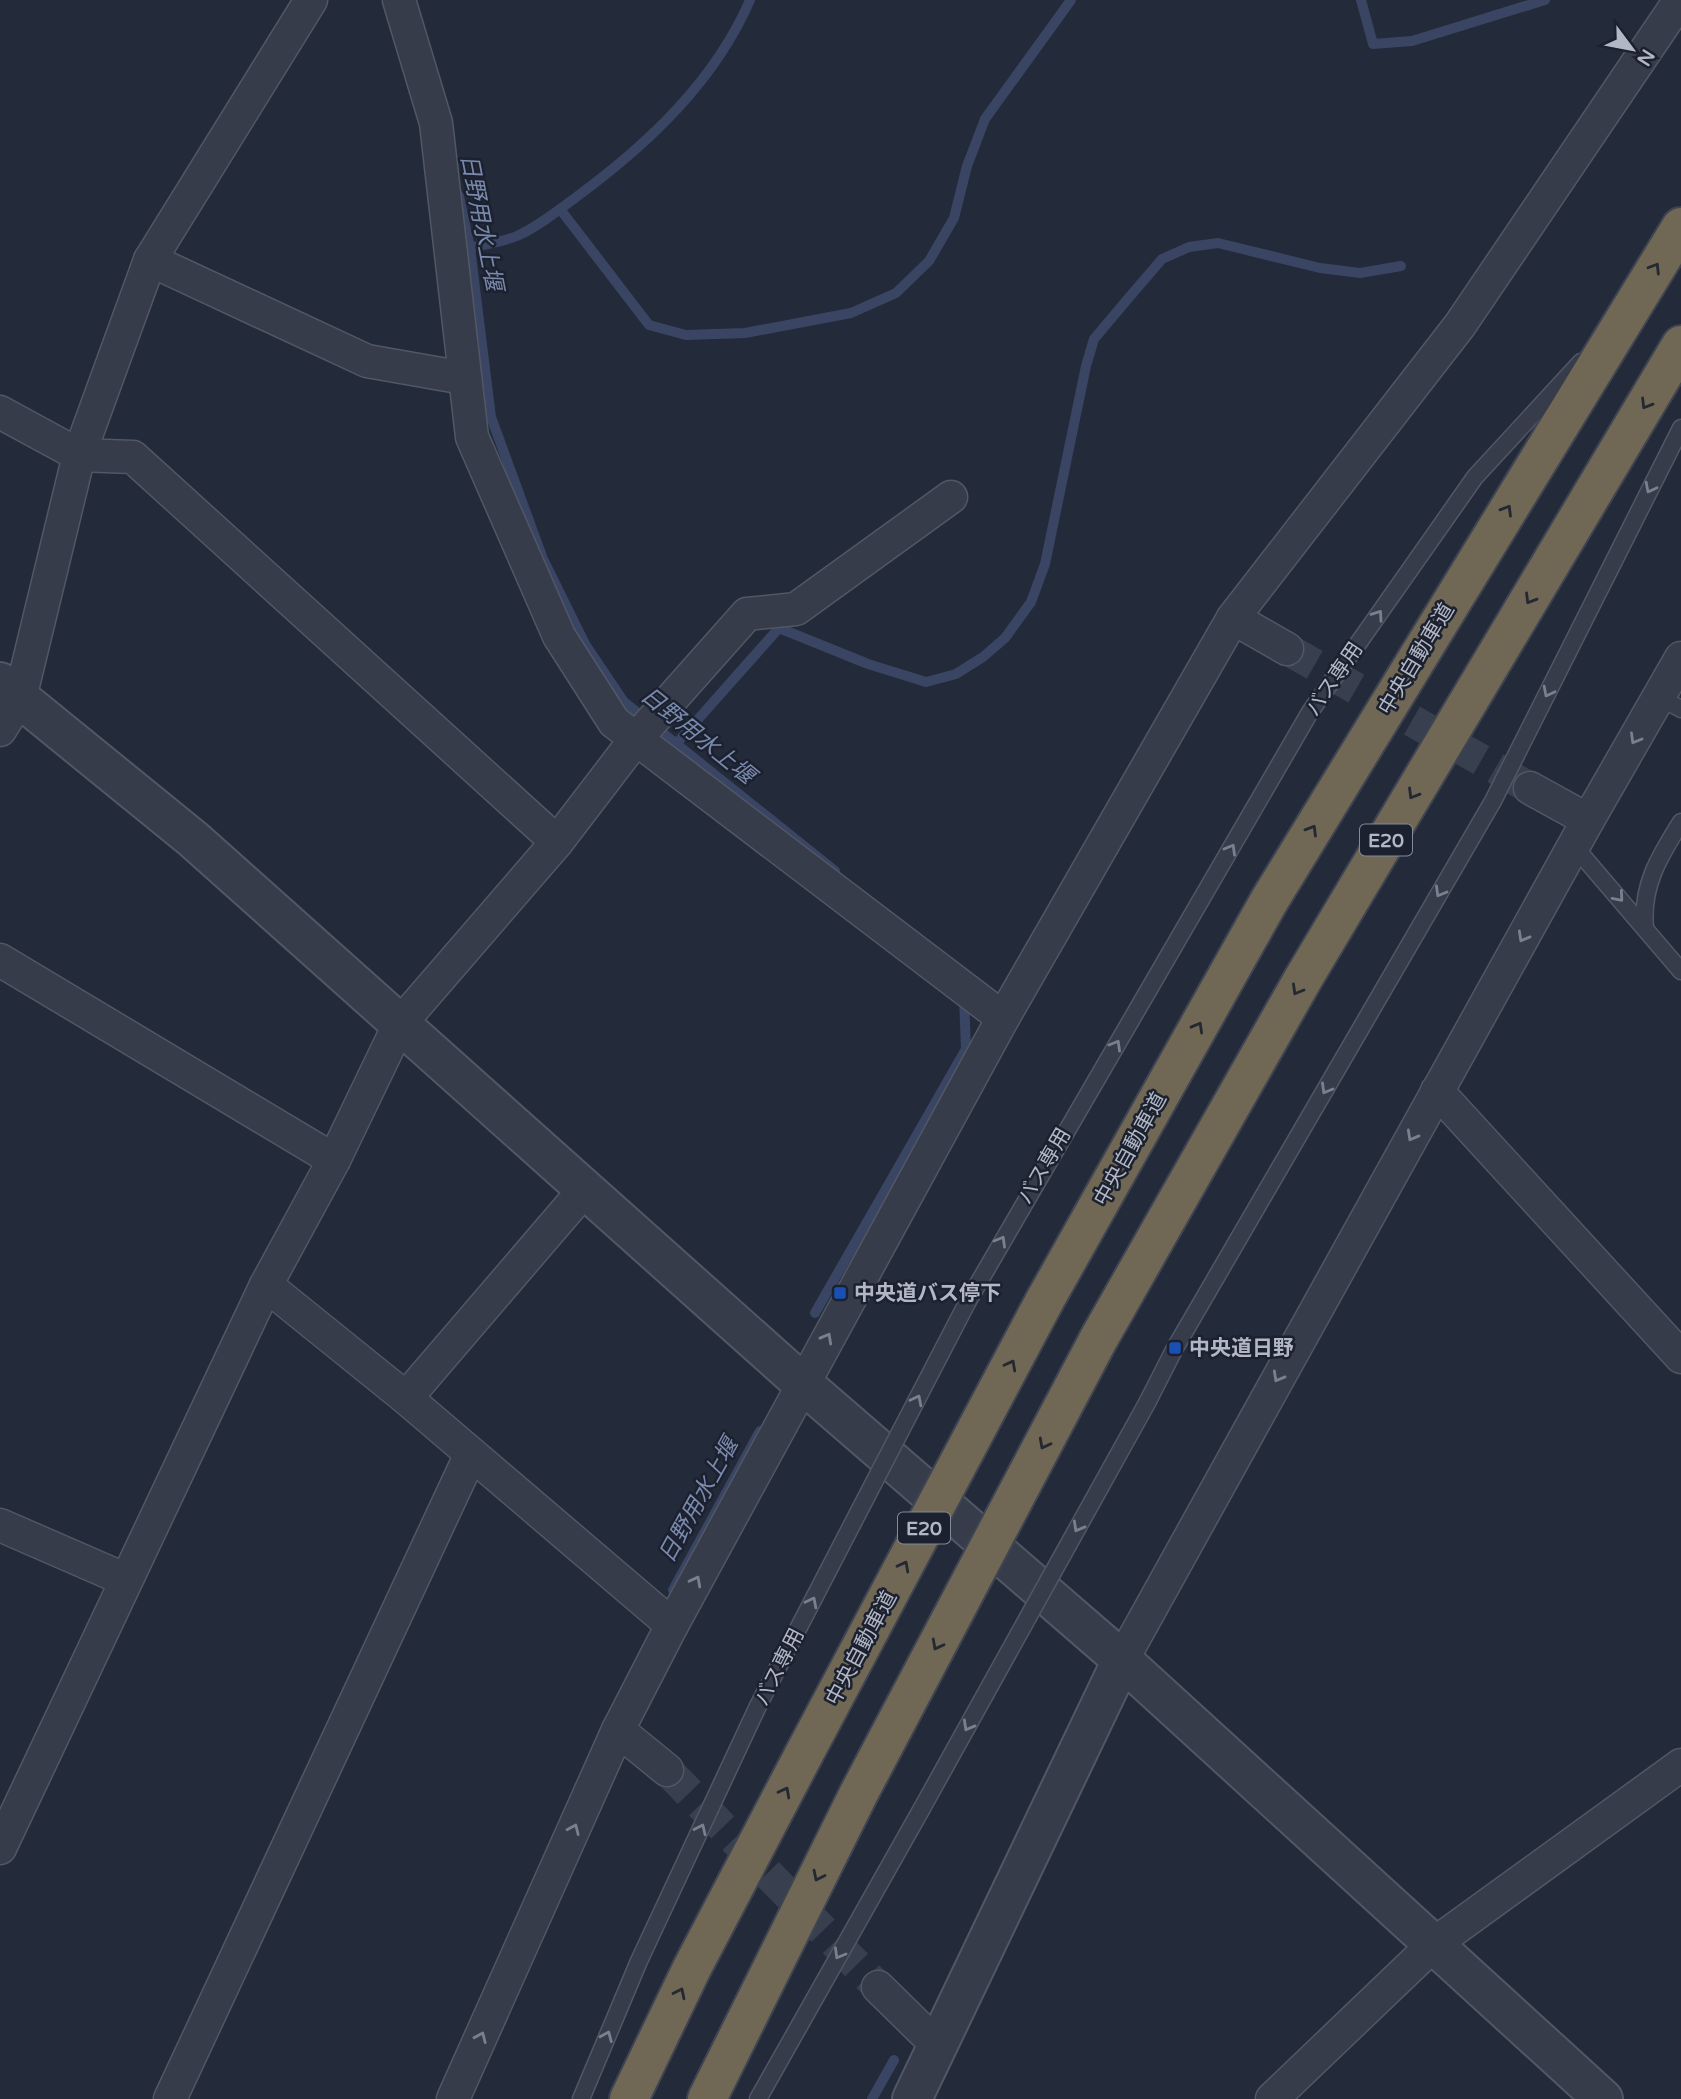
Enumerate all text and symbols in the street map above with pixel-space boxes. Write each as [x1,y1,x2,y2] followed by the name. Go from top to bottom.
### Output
[1597,14,1667,84] north arrow
[1632,45,1659,70] text: N
[454,152,509,297] water label: 日野用水上堰
[1647,262,1660,275] one-way arrow
[1641,396,1654,409] one-way arrow
[1645,481,1659,494] one-way arrow
[1499,505,1512,518] one-way arrow
[1525,592,1538,605] one-way arrow
[1373,599,1460,720] street label: 中央自動車道
[1370,610,1382,623] one-way arrow
[1301,637,1368,721] street label: バス専用
[635,681,763,793] water label: 日野用水上堰
[1542,685,1556,697] one-way arrow
[1630,731,1643,744] one-way arrow
[1408,787,1421,800] one-way arrow
[1304,824,1317,837] one-way arrow
[1360,824,1412,856] road number: E20
[1222,843,1235,856] one-way arrow
[1435,884,1448,897] one-way arrow
[1611,889,1623,902] one-way arrow
[1518,930,1531,942] one-way arrow
[1292,983,1305,995] one-way arrow
[1190,1021,1203,1034] one-way arrow
[1107,1039,1120,1052] one-way arrow
[1321,1081,1334,1094] one-way arrow
[1089,1088,1172,1210] street label: 中央自動車道
[1013,1124,1076,1209] street label: バス専用
[1407,1128,1420,1141] one-way arrow
[992,1236,1005,1249] one-way arrow
[854,1281,1001,1306] place label: 中央道バス停下
[832,1285,848,1301] marker: 中央道バス停下
[819,1332,832,1345] one-way arrow
[1189,1336,1294,1361] place label: 中央道日野
[1167,1340,1183,1356] marker: 中央道日野
[1002,1360,1016,1372] one-way arrow
[1273,1370,1286,1383] one-way arrow
[908,1395,922,1407] one-way arrow
[653,1430,747,1568] water label: 日野用水上堰
[1038,1437,1052,1449] one-way arrow
[898,1512,950,1544] road number: E20
[1073,1519,1086,1532] one-way arrow
[896,1561,909,1573] one-way arrow
[688,1576,701,1588] one-way arrow
[821,1587,902,1710] street label: 中央自動車道
[804,1597,818,1609] one-way arrow
[749,1624,810,1710] street label: バス専用
[932,1638,946,1650] one-way arrow
[963,1718,976,1731] one-way arrow
[777,1786,790,1799] one-way arrow
[566,1824,580,1836] one-way arrow
[693,1824,707,1836] one-way arrow
[812,1869,826,1881] one-way arrow
[834,1947,847,1960] one-way arrow
[672,1988,686,2000] one-way arrow
[473,2031,487,2044] one-way arrow
[599,2031,613,2043] one-way arrow

